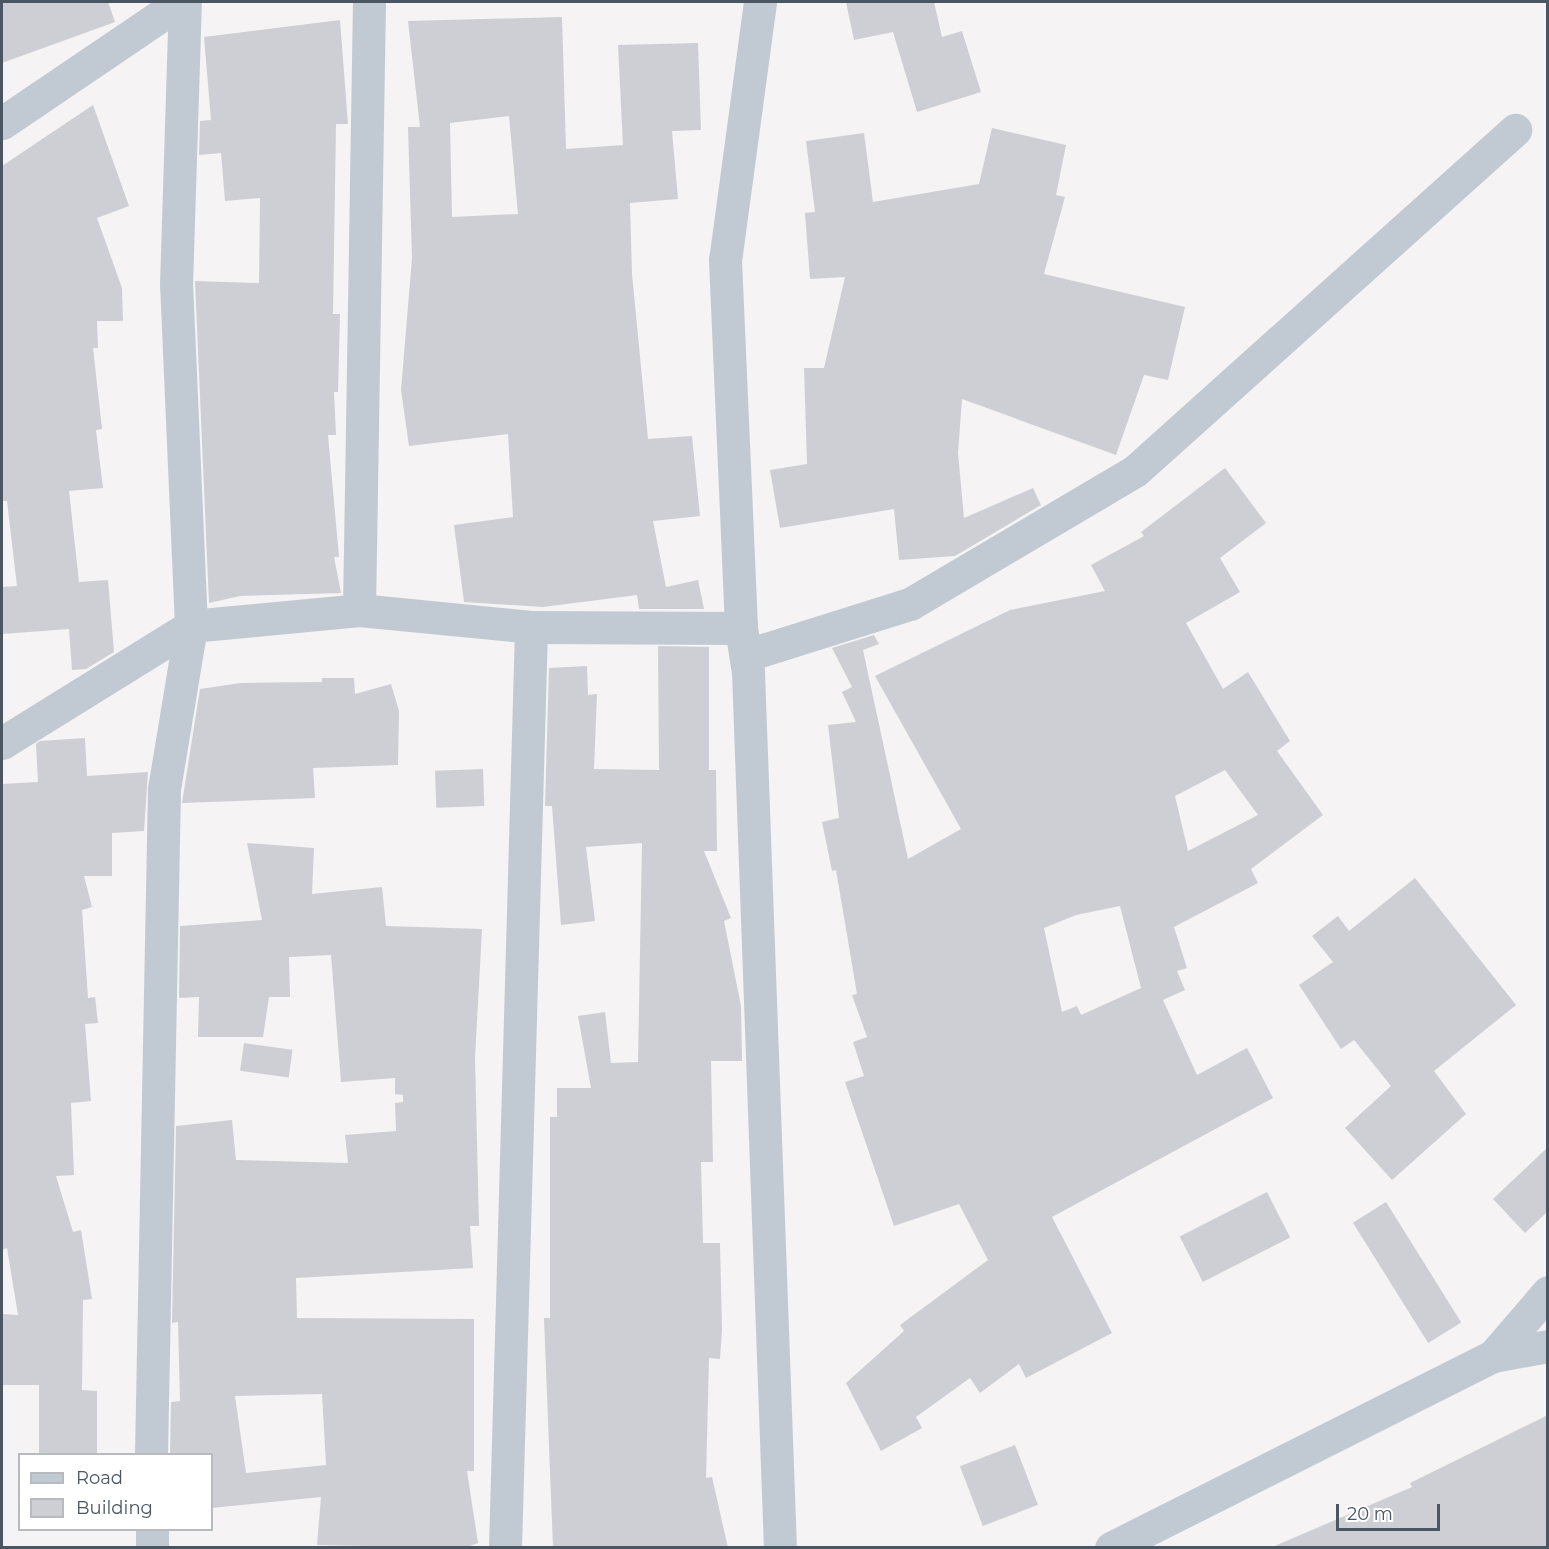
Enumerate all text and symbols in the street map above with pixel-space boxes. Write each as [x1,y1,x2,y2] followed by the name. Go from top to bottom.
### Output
[18,1453,213,1531] legend
[76,1467,123,1489] text: Road
[1339,1492,1442,1530] scale bar
[76,1497,153,1519] text: Building
[1347,1503,1393,1525] text: 20 m

